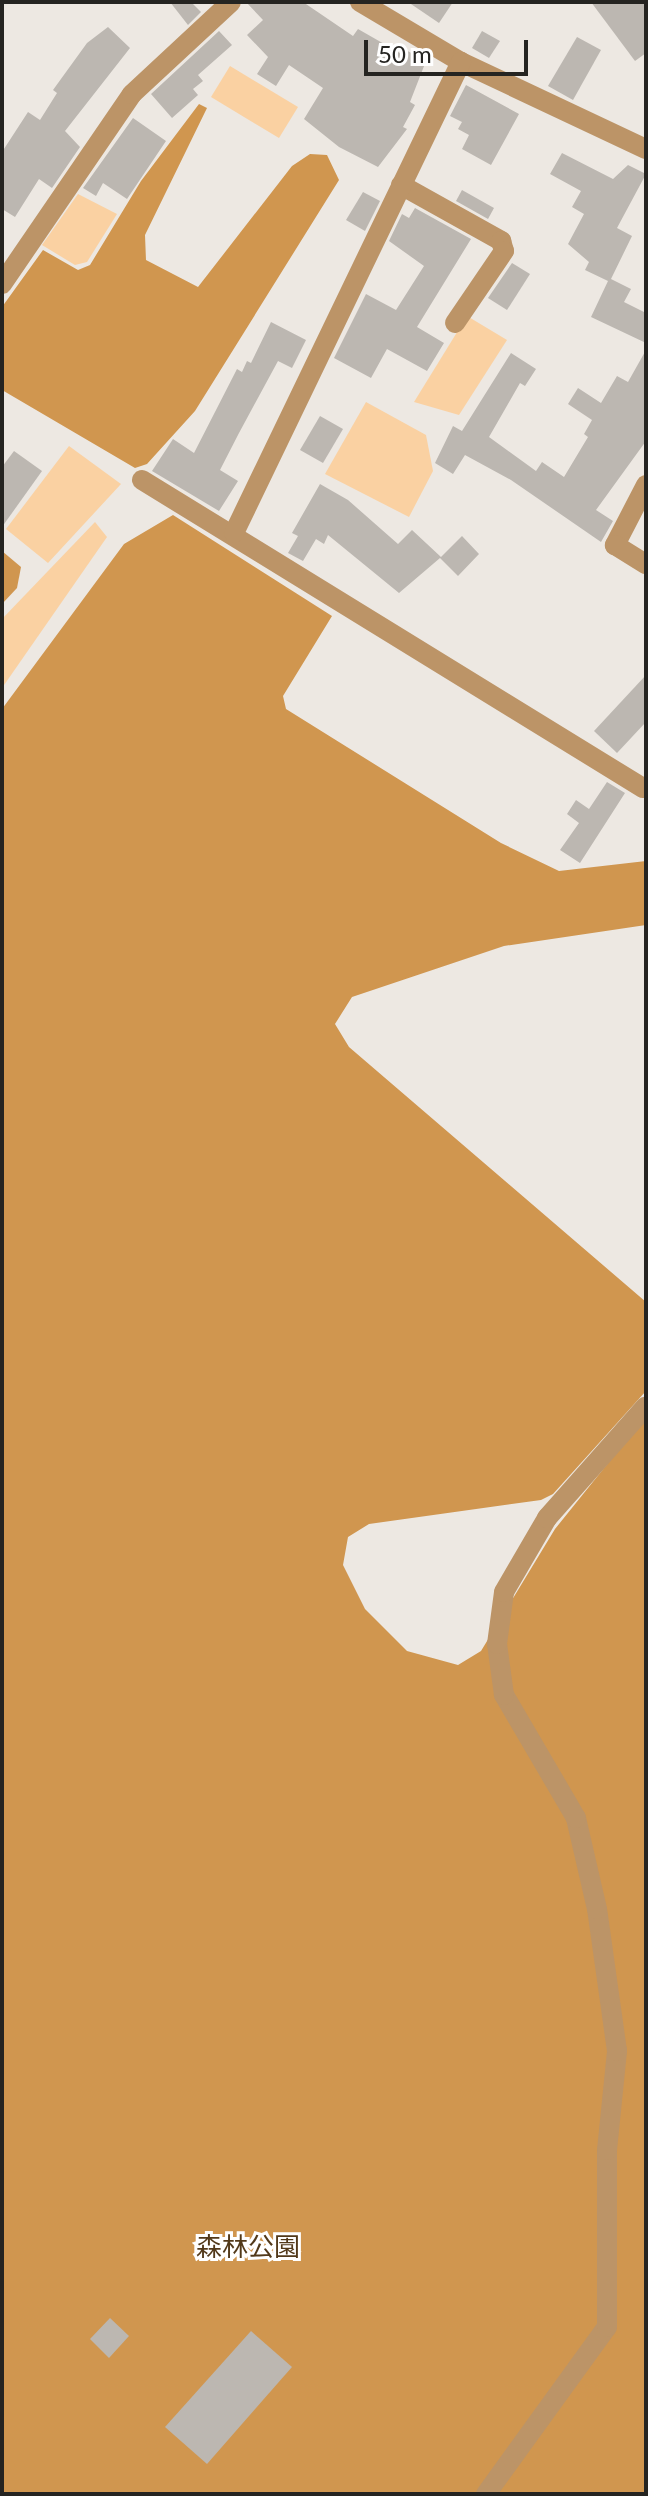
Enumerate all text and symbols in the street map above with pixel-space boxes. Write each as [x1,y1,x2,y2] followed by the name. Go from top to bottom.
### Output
[368,24,532,74] scale bar
[378,39,432,68] text: 50 m
[196,2231,300,2263] park label: 森林公園

